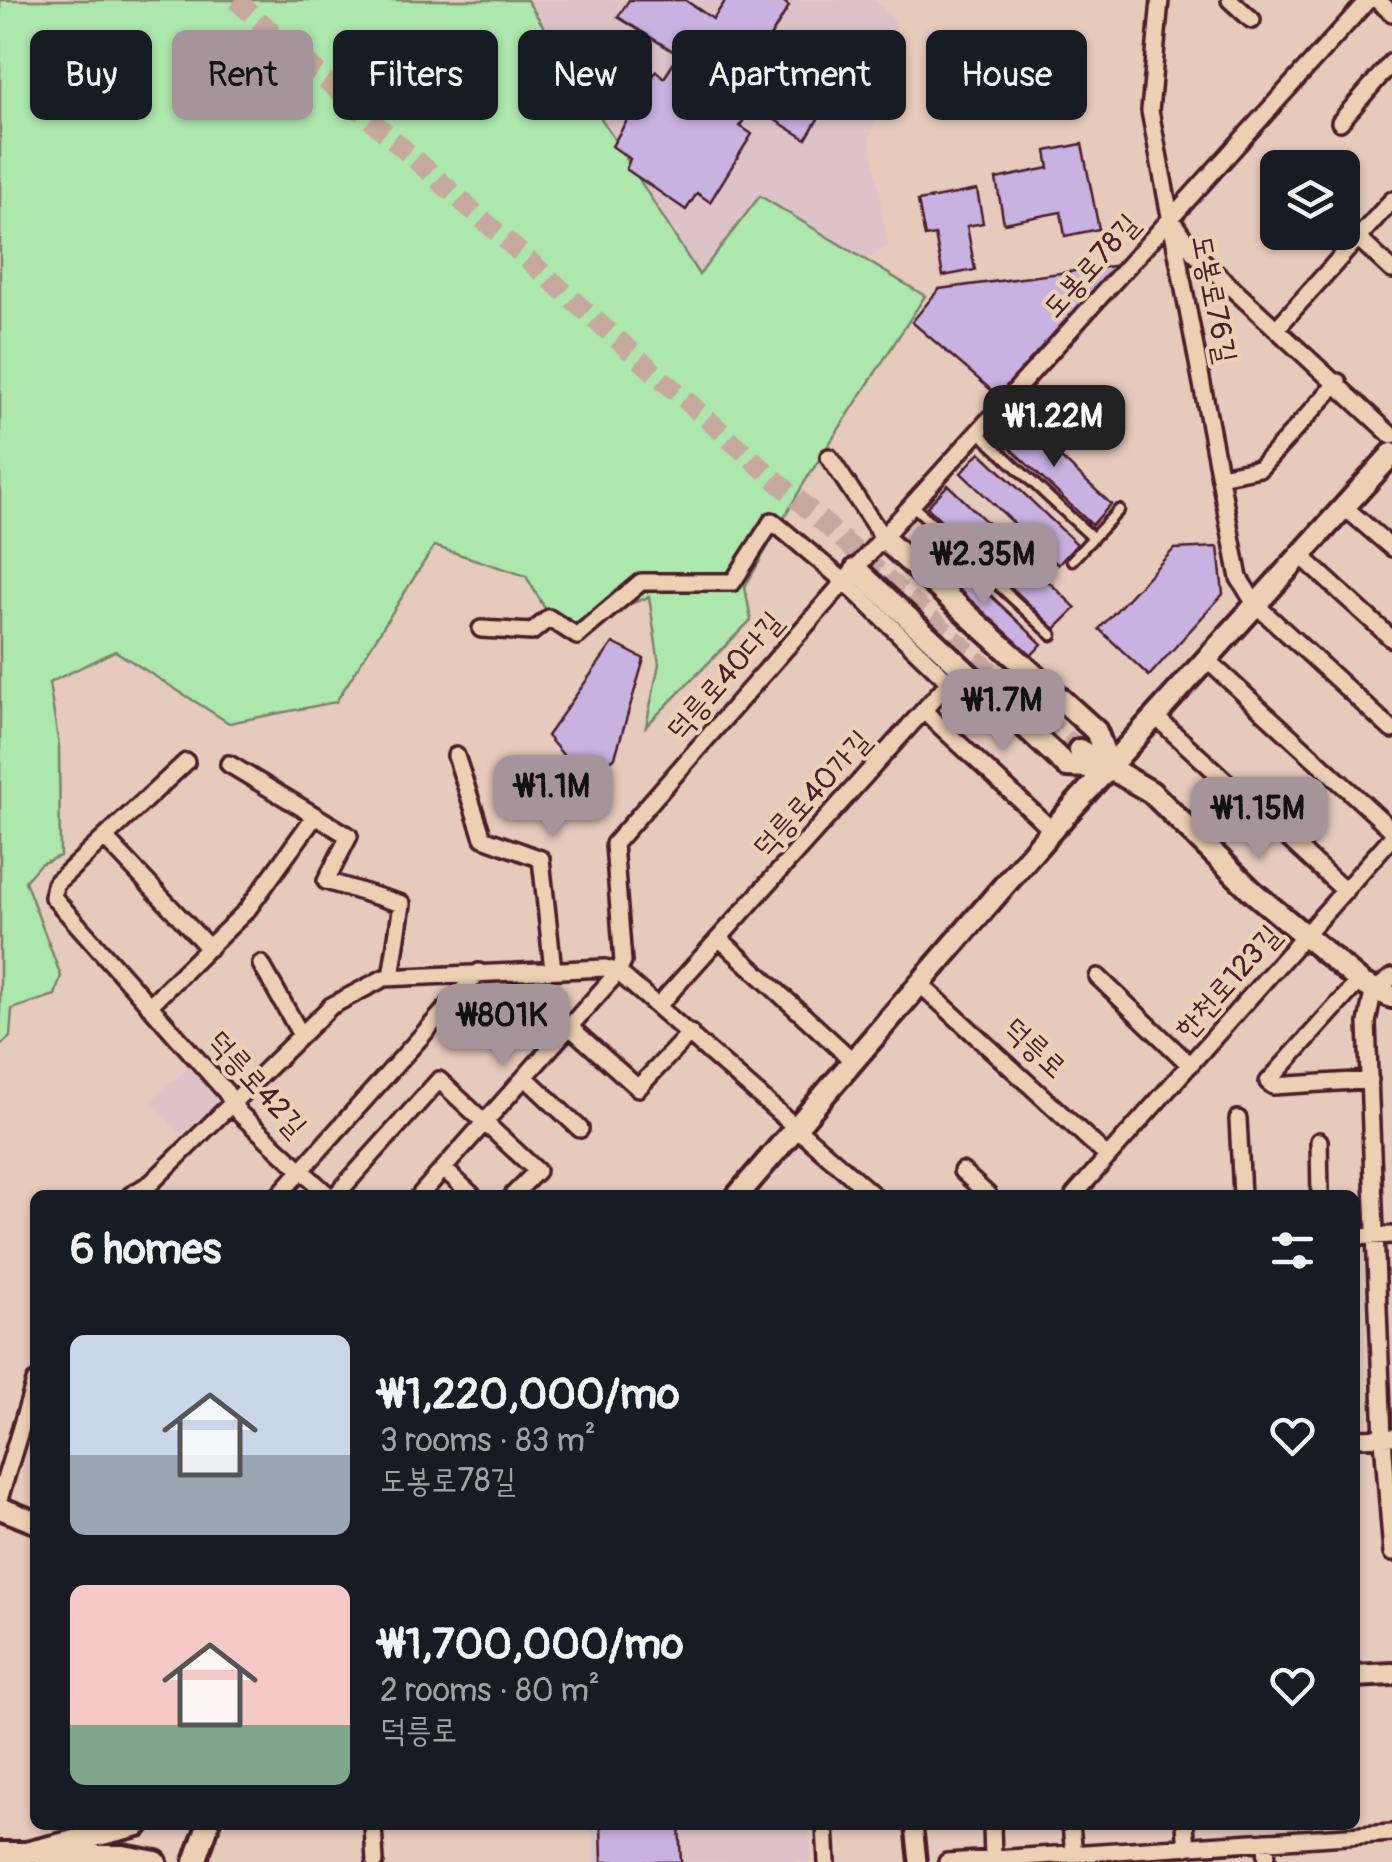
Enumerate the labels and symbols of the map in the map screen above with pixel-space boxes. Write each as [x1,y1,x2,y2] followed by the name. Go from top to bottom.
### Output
[1035,206,1147,326] street label: 도봉로78길
[1183,232,1245,366] street label: 도봉로76길
[973,385,1135,470] pin: ₩1.22M
[903,523,1065,608] pin: ₩2.35M
[659,604,791,748] street label: 덕릉로40다길
[933,669,1073,754] pin: ₩1.7M
[745,723,879,865] street label: 덕릉로40가길
[483,755,623,840] pin: ₩1.1M
[1178,777,1340,862] pin: ₩1.15M
[1167,917,1289,1047] street label: 한천로123길
[433,984,573,1069] pin: ₩801K
[996,1010,1074,1086] street label: 덕릉로
[200,1023,314,1145] street label: 덕릉로42길

